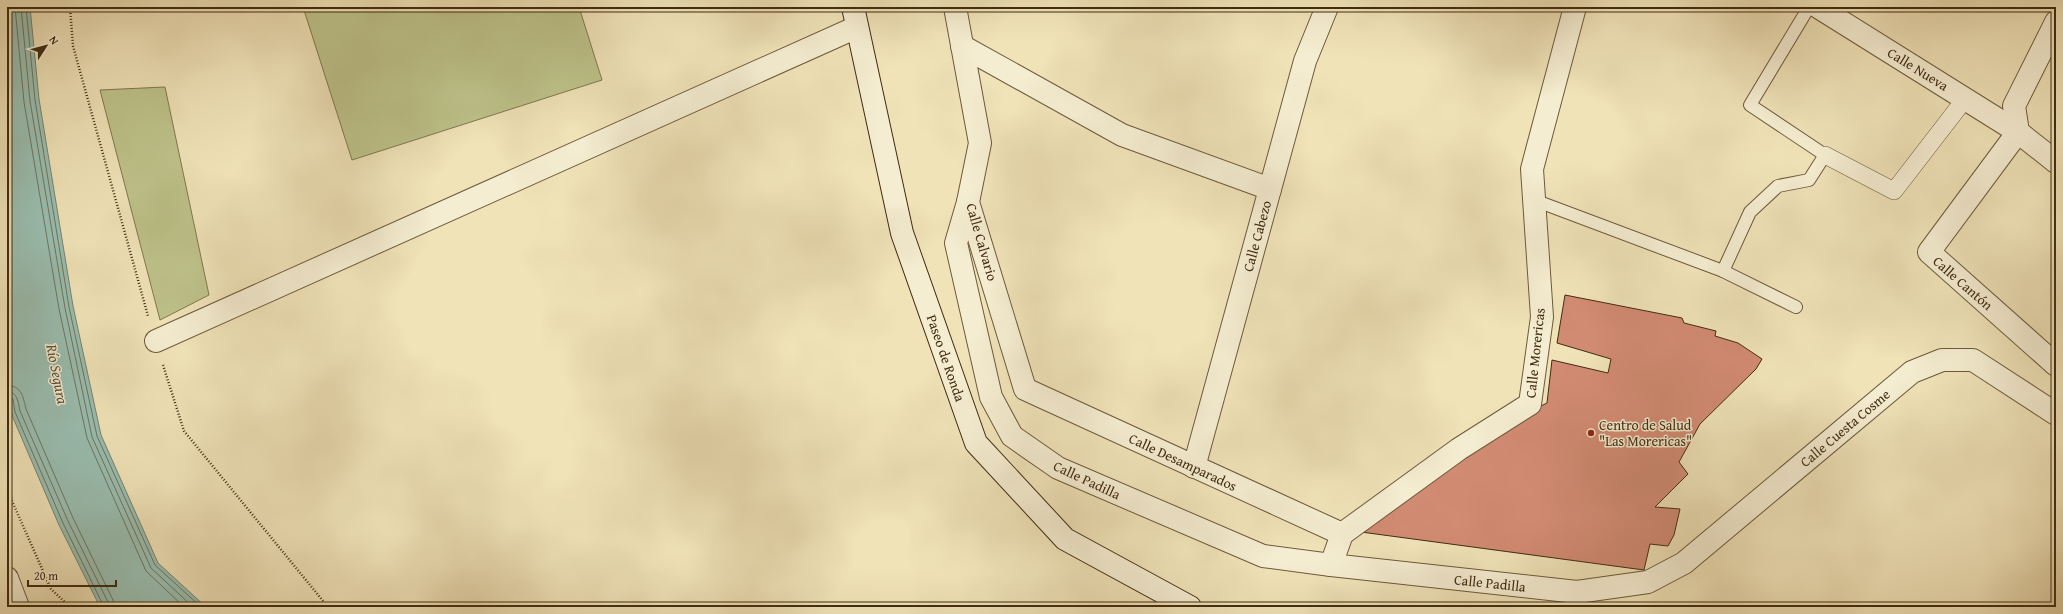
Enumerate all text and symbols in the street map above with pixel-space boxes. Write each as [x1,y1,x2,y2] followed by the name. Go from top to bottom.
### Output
[26,26,66,66] north arrow
[45,32,63,48] text: N
[1884,42,1953,96] street label: Calle Nueva
[1238,198,1276,274] street label: Calle Cabezo
[961,201,1003,283] street label: Calle Calvario
[1929,251,1998,315] street label: Calle Cantón
[1520,307,1550,399] street label: Calle Morericas
[922,312,970,405] street label: Paseo de Ronda
[41,341,74,406] water label: Río Segura
[1796,384,1895,472] street label: Calle Cuesta Cosme
[1599,415,1692,451] place label: Centro de Salud "Las Morericas"
[1126,428,1240,496] street label: Calle Desamparados
[1586,428,1596,438] marker: Centro de Salud "Las Morericas"
[1050,456,1124,504] street label: Calle Padilla
[28,562,116,588] scale bar
[34,567,58,584] text: 20 m
[1453,569,1527,597] street label: Calle Padilla

